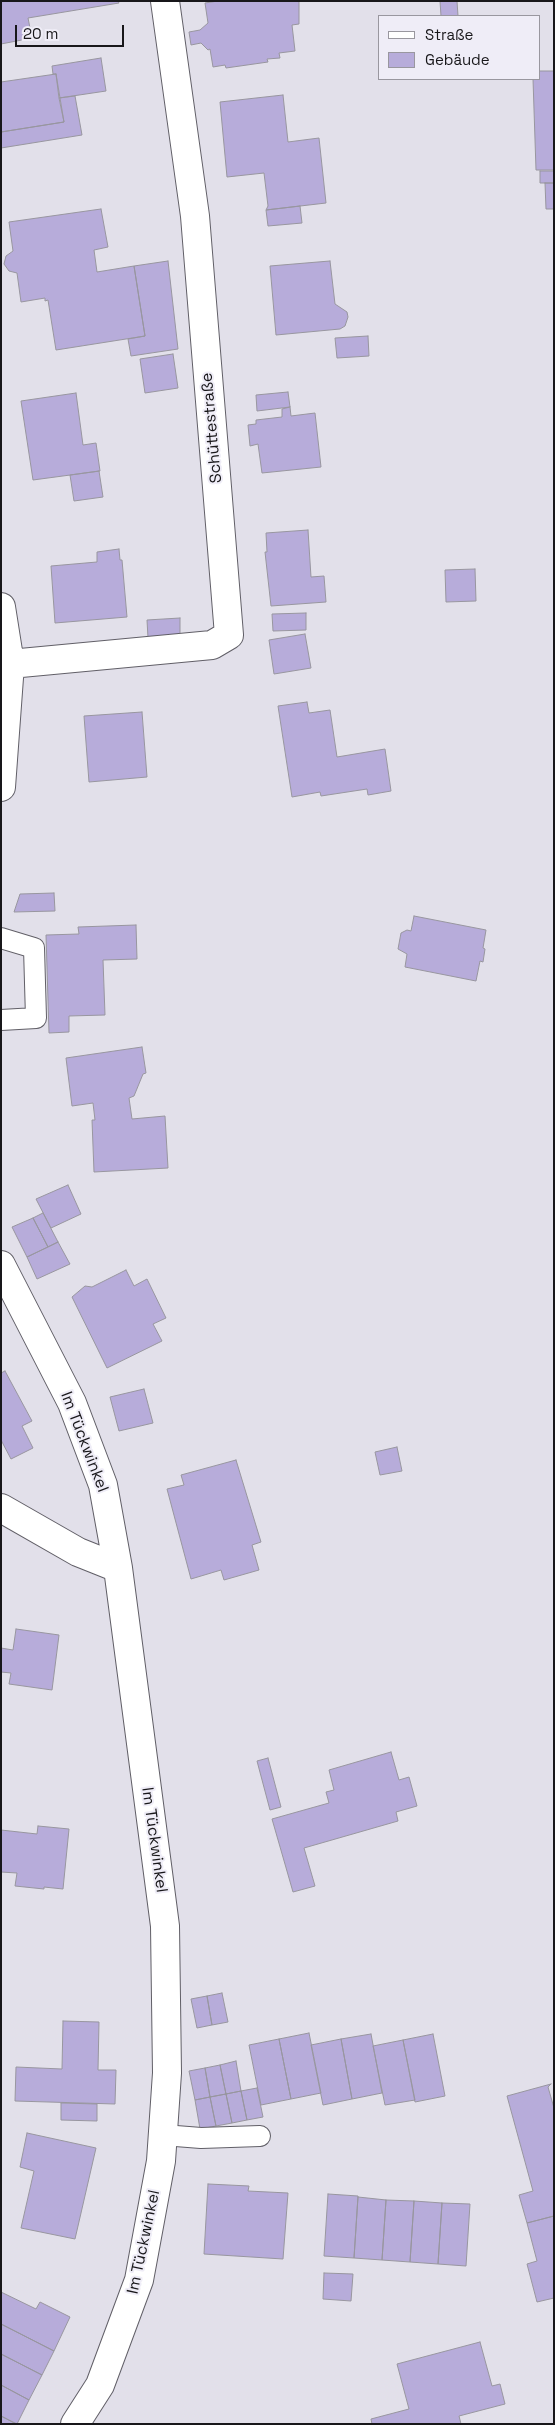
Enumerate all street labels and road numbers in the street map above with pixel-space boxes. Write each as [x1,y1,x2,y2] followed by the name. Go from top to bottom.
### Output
[198,372,226,484] street label: Schüttestraße
[56,1389,112,1495] street label: Im Tückwinkel
[137,1786,171,1894] street label: Im Tückwinkel
[124,2188,164,2296] street label: Im Tückwinkel

